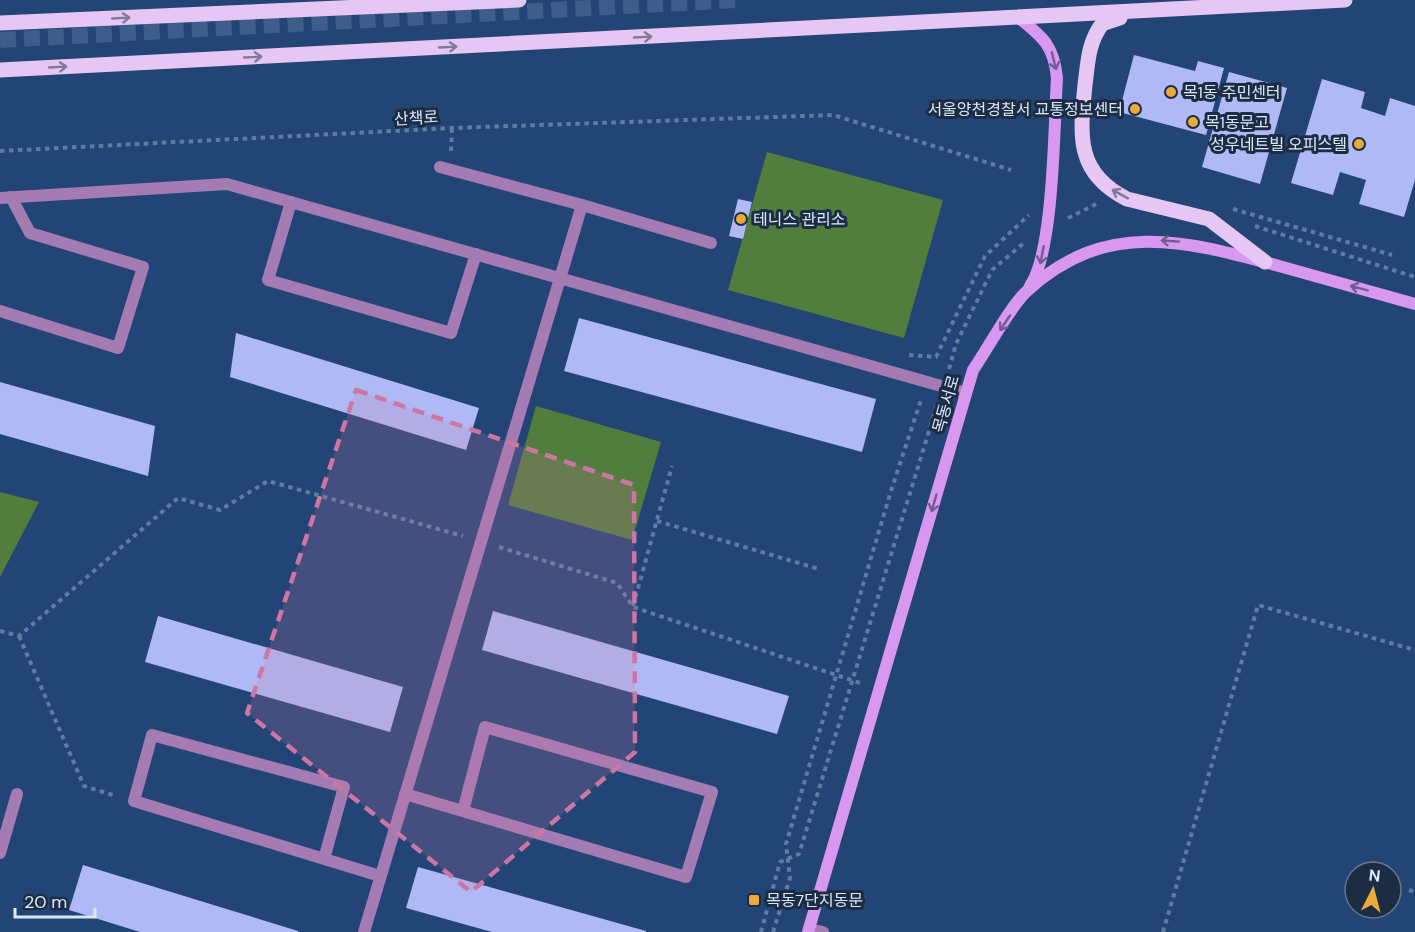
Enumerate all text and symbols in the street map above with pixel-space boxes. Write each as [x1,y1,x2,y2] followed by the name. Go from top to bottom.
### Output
[111,12,131,23] one-way arrow
[632,32,652,43] one-way arrow
[437,42,457,53] one-way arrow
[1049,51,1061,70] one-way arrow
[243,52,263,63] one-way arrow
[48,62,68,73] one-way arrow
[1183,82,1281,103] place label: 목1동 주민센터
[1164,85,1178,99] marker: 목1동 주민센터
[927,99,1123,120] place label: 서울양천경찰서 교통정보센터
[1128,102,1142,116] marker: 서울양천경찰서 교통정보센터
[393,106,439,130] street label: 산책로
[1205,112,1269,133] place label: 목1동문고
[1186,115,1200,129] marker: 목1동문고
[1210,134,1347,155] place label: 성우네트빌 오피스텔
[1352,137,1366,151] marker: 성우네트빌 오피스텔
[1112,188,1129,200] one-way arrow
[753,209,846,230] place label: 테니스 관리소
[734,212,748,226] marker: 테니스 관리소
[1160,236,1180,247] one-way arrow
[1036,245,1047,264] one-way arrow
[1350,282,1369,294] one-way arrow
[999,314,1011,331] one-way arrow
[928,373,964,435] street label: 목동서로
[928,493,939,512] one-way arrow
[1343,860,1403,920] north arrow
[1368,865,1381,887] text: N
[15,881,94,919] scale bar
[24,890,67,914] text: 20 m
[766,890,863,911] place label: 목동7단지동문
[747,893,761,907] marker: 목동7단지동문

